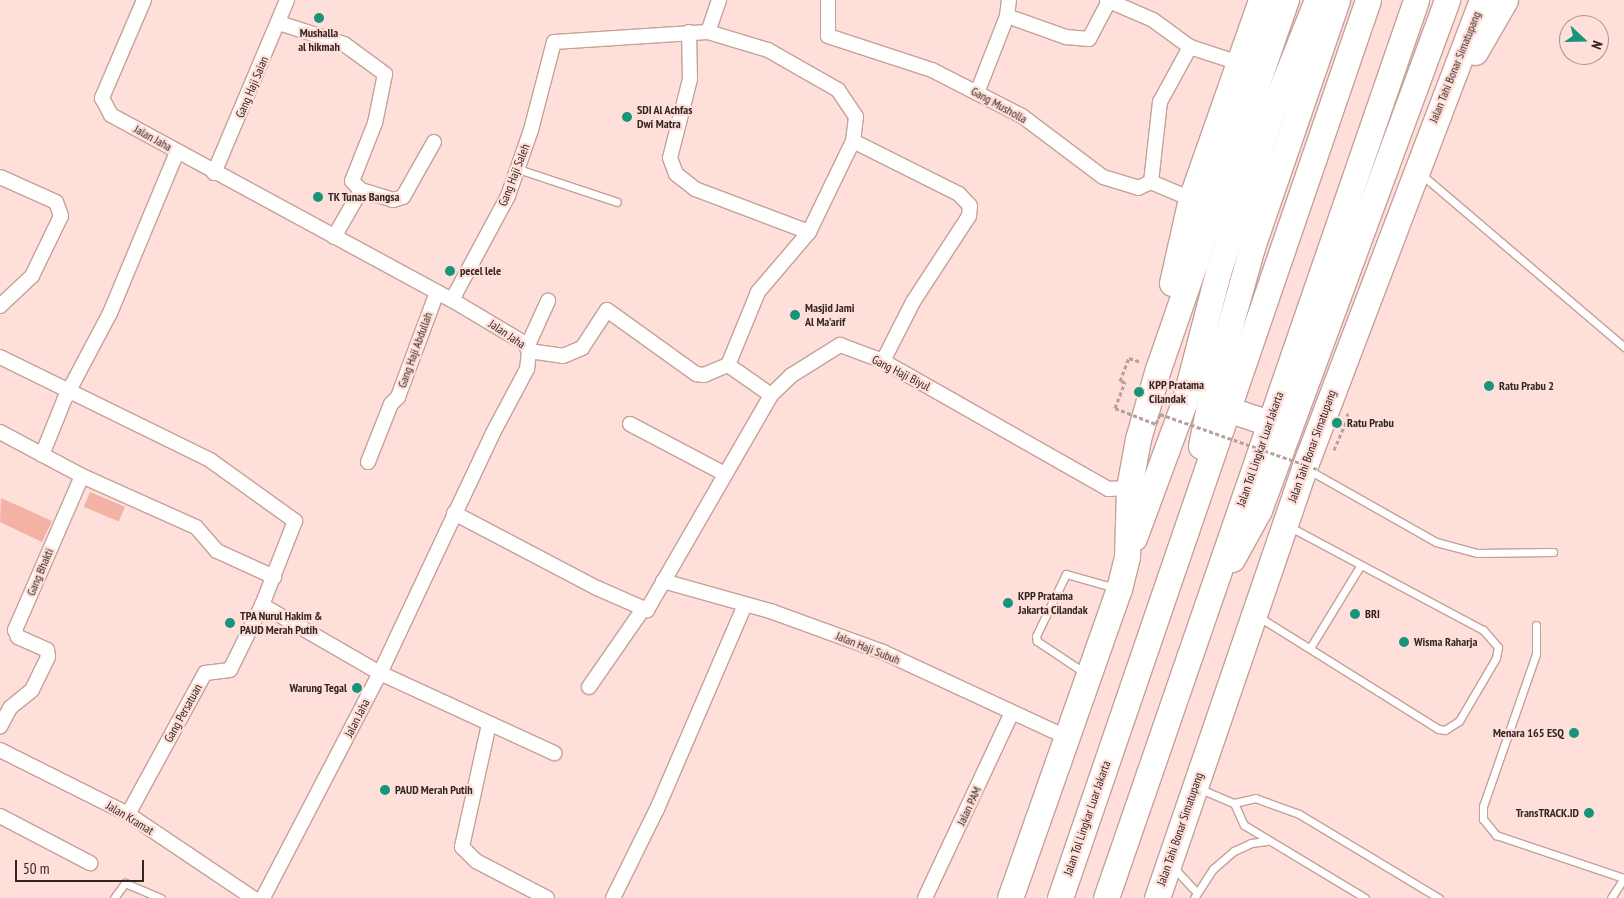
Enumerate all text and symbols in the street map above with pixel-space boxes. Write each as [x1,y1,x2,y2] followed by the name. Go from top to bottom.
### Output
[1426,9,1484,125] street label: Jalan Tahi Bonar Simatupang
[313,12,325,24] marker: Mushalla al hikmah
[1559,15,1609,65] north arrow
[298,26,340,54] place label: Mushalla al hikmah
[1587,38,1607,52] text: N
[233,54,271,120] street label: Gang Haji Saian
[969,84,1029,126] street label: Gang Musholla
[637,103,693,131] place label: SDI Al Achfas Dwi Matra
[621,111,633,123] marker: SDI Al Achfas Dwi Matra
[132,122,174,154] street label: Jalan Jaha
[496,142,532,208] street label: Gang Haji Saleh
[328,190,400,204] place label: TK Tunas Bangsa
[312,191,324,203] marker: TK Tunas Bangsa
[460,264,501,278] place label: pecel lele
[444,265,456,277] marker: pecel lele
[805,301,854,329] place label: Masjid Jami Al Ma'arif
[789,309,801,321] marker: Masjid Jami Al Ma'arif
[395,310,435,390] street label: Gang Haji Abdullah
[486,317,528,351] street label: Jalan Jaha
[869,352,933,394] street label: Gang Haji Biyul
[1149,378,1204,406] place label: KPP Pratama Cilandak
[1499,379,1554,393] place label: Ratu Prabu 2
[1483,380,1495,392] marker: Ratu Prabu 2
[1133,386,1145,398] marker: KPP Pratama Cilandak
[1285,388,1339,504] street label: Jalan Tahi Bonar Simatupang
[1234,390,1286,508] street label: Jalan Tol Lingkar Luar Jakarta
[1347,416,1394,430] place label: Ratu Prabu
[1331,417,1343,429] marker: Ratu Prabu
[24,546,56,598] street label: Gang Bhakti
[1018,589,1088,617] place label: KPP Pratama Jakarta Cilandak
[1002,597,1014,609] marker: KPP Pratama Jakarta Cilandak
[1365,607,1380,621] place label: BRI
[1349,608,1361,620] marker: BRI
[240,609,323,637] place label: TPA Nurul Hakim & PAUD Merah Putih
[224,617,236,629] marker: TPA Nurul Hakim & PAUD Merah Putih
[834,629,902,667] street label: Jalan Haji Subuh
[1414,635,1477,649] place label: Wisma Raharja
[1398,636,1410,648] marker: Wisma Raharja
[161,681,205,745] street label: Gang Persatuan
[289,681,347,695] place label: Warung Tegal
[351,682,363,694] marker: Warung Tegal
[341,697,373,739] street label: Jalan Jaha
[1493,726,1564,740] place label: Menara 165 ESQ
[1568,727,1580,739] marker: Menara 165 ESQ
[1061,759,1113,877] street label: Jalan Tol Lingkar Luar Jakarta
[1154,771,1206,887] street label: Jalan Tahi Bonar Simatupang
[395,783,473,797] place label: PAUD Merah Putih
[379,784,391,796] marker: PAUD Merah Putih
[954,784,984,828] street label: Jalan PAM
[104,798,156,838] street label: Jalan Kramat
[1516,806,1579,820] place label: TransTRACK.ID
[1583,807,1595,819] marker: TransTRACK.ID
[18,850,146,882] scale bar
[23,859,49,878] text: 50 m

